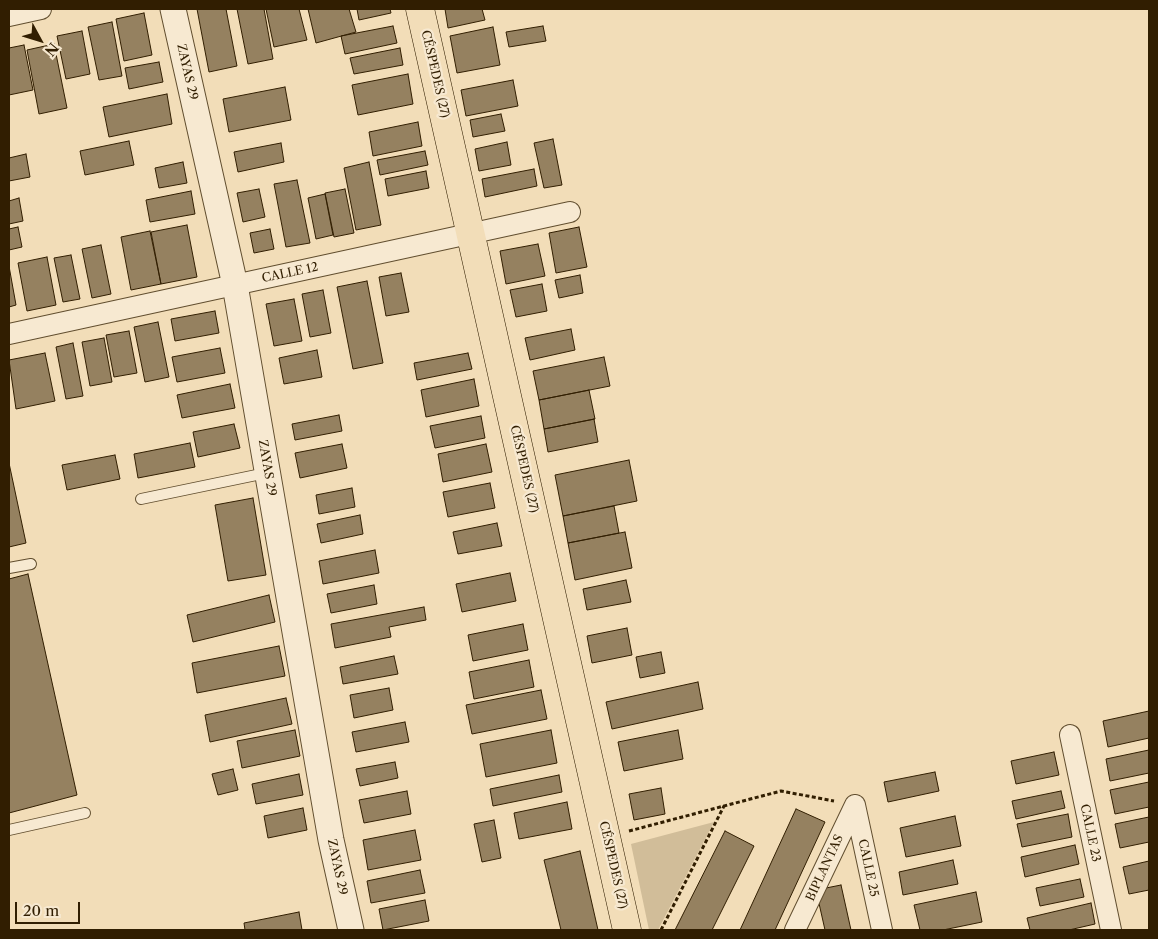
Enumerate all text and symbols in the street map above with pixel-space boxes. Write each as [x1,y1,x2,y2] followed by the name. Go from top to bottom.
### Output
[15,15,65,65] north arrow
[418,29,452,119] street label: CÉSPEDES (27)
[41,39,62,60] text: N
[174,43,200,101] street label: ZAYAS 29
[260,260,320,286] street label: CALLE 12
[507,424,541,514] street label: CÉSPEDES (27)
[255,439,279,497] street label: ZAYAS 29
[1077,803,1103,863] street label: CALLE 23
[596,820,630,910] street label: CÉSPEDES (27)
[803,833,847,903] street label: BIPLANTAS
[324,838,350,896] street label: ZAYAS 29
[855,838,881,898] street label: CALLE 25
[18,892,82,924] scale bar
[23,901,59,920] text: 20 m

